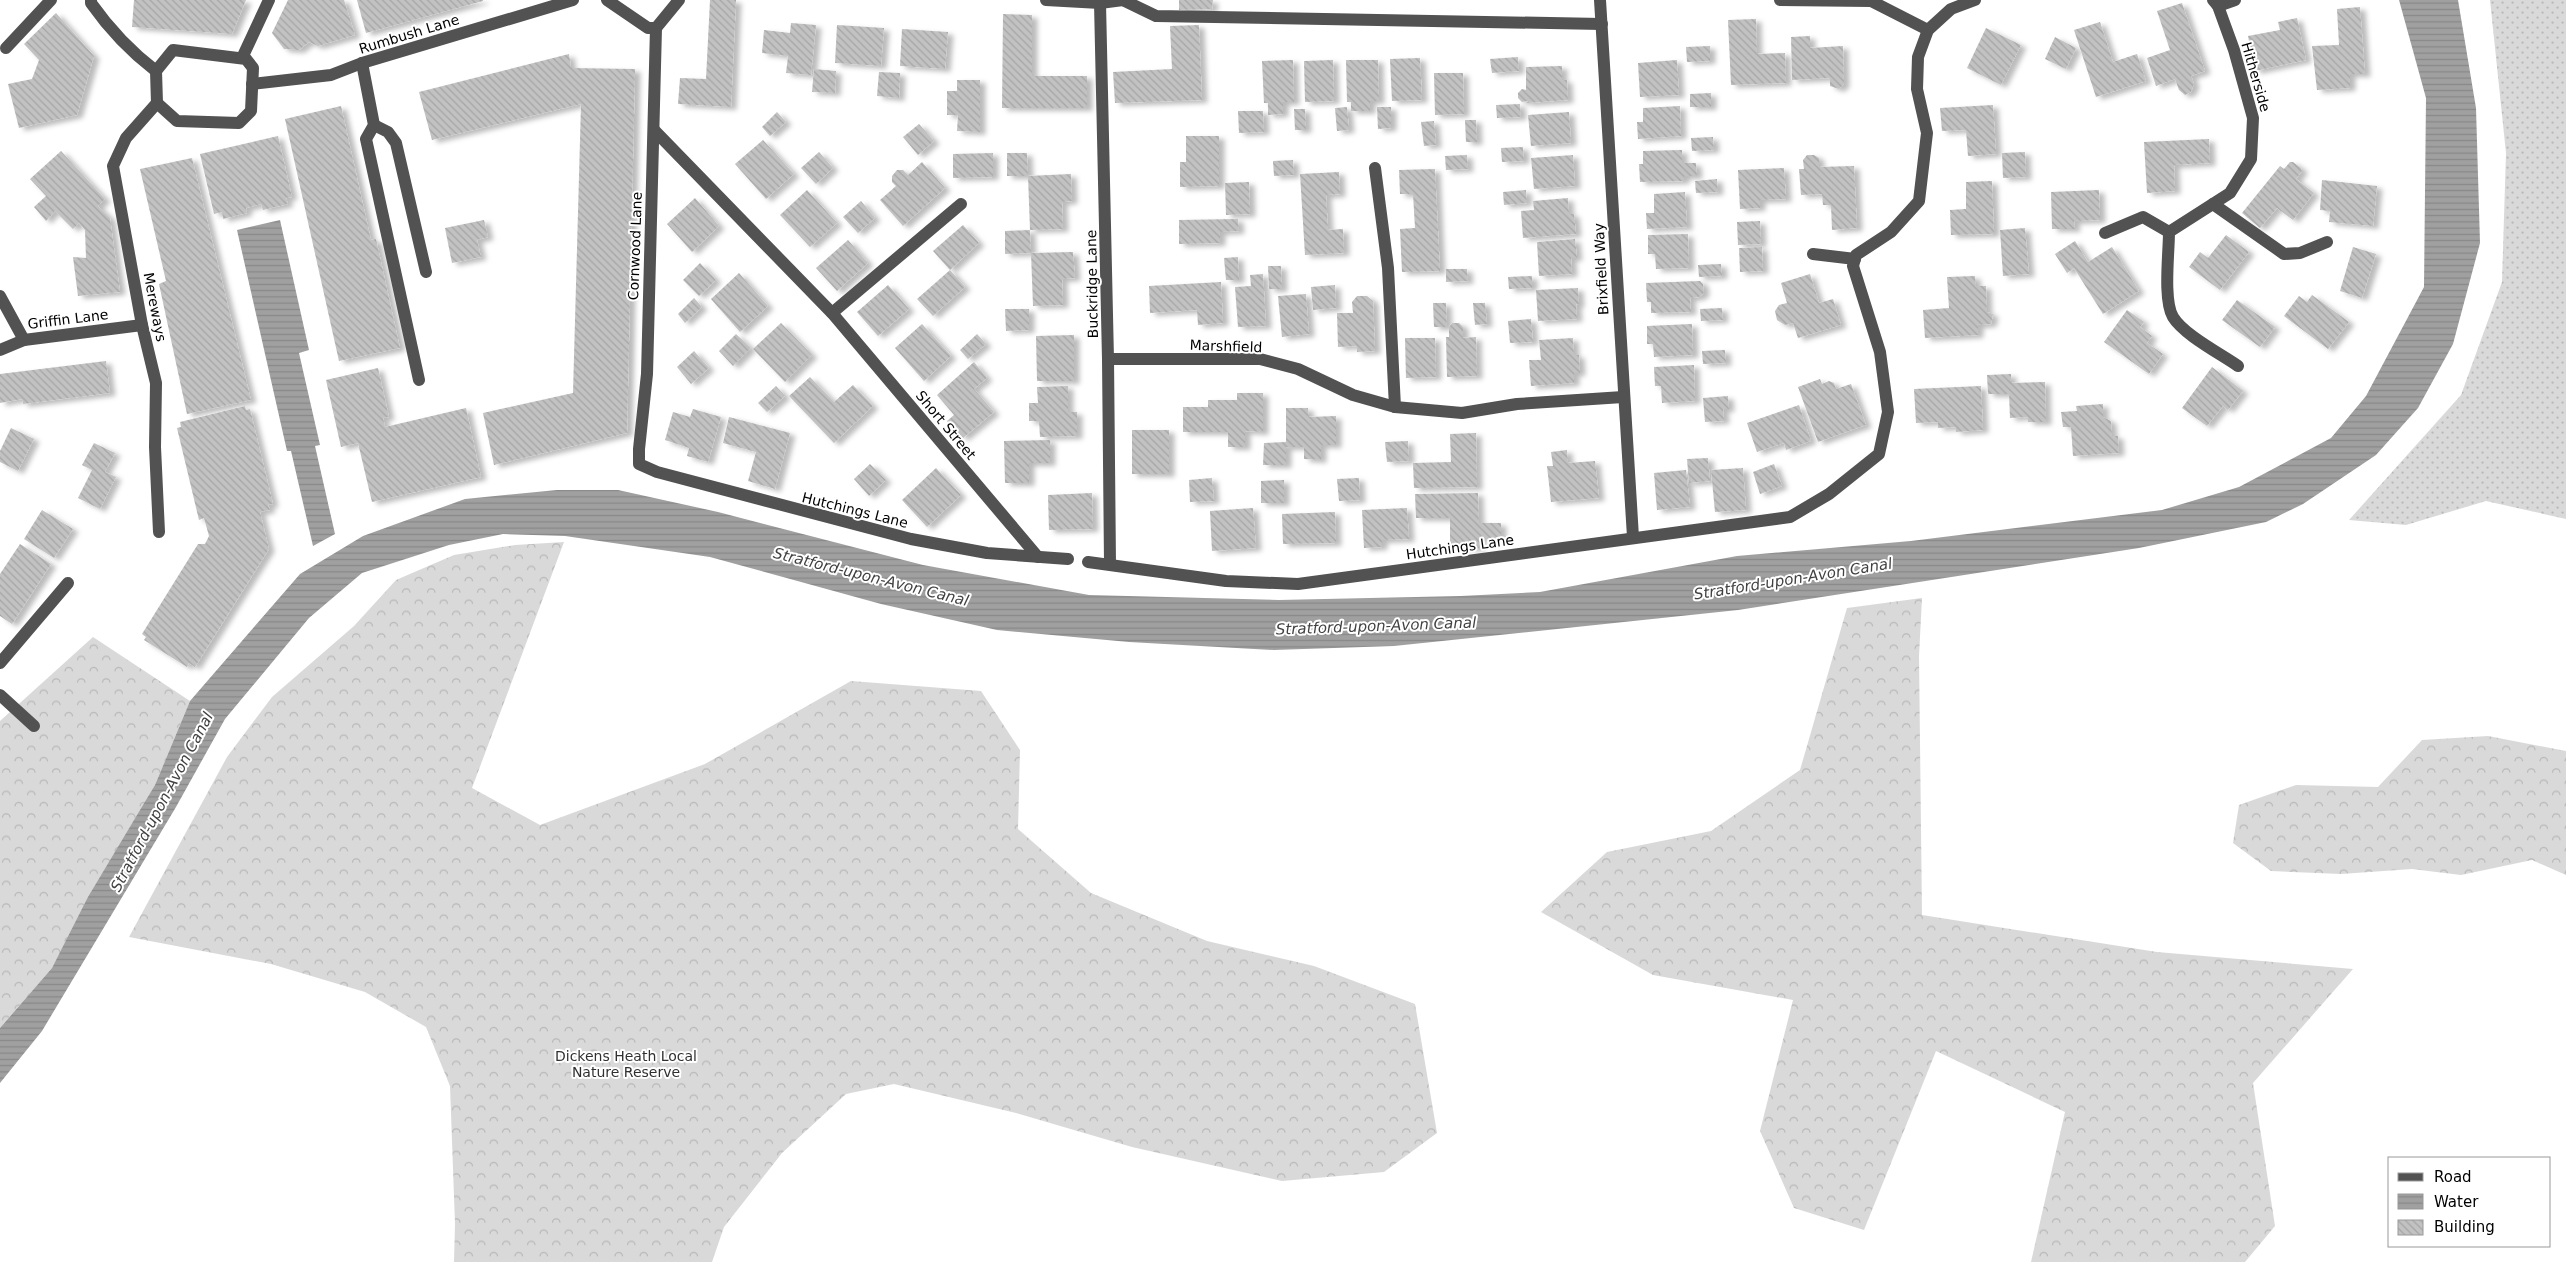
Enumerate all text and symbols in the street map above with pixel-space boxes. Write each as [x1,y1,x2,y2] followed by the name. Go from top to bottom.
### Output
[357,11,461,57] street label: Rumbush Lane
[2238,40,2274,114] street label: Hitherside
[625,191,645,301] street label: Cornwood Lane
[1591,223,1611,315] street label: Brixfield Way
[1083,230,1101,338] street label: Buckridge Lane
[140,271,170,343] street label: Mereways
[27,306,109,332] street label: Griffin Lane
[1189,337,1263,355] street label: Marshfield
[913,387,980,463] street label: Short Street
[800,489,910,531] street label: Hutchings Lane
[1405,532,1515,562] street label: Hutchings Lane
[772,544,971,610] water label: Stratford-upon-Avon Canal
[1693,554,1894,604] water label: Stratford-upon-Avon Canal
[1276,613,1477,638] water label: Stratford-upon-Avon Canal
[107,709,217,895] water label: Stratford-upon-Avon Canal
[555,1048,697,1080] park label: Dickens Heath Local Nature Reserve
[2388,1157,2551,1247] legend
[2434,1168,2472,1186] text: Road
[2434,1193,2479,1211] text: Water
[2434,1218,2495,1236] text: Building

